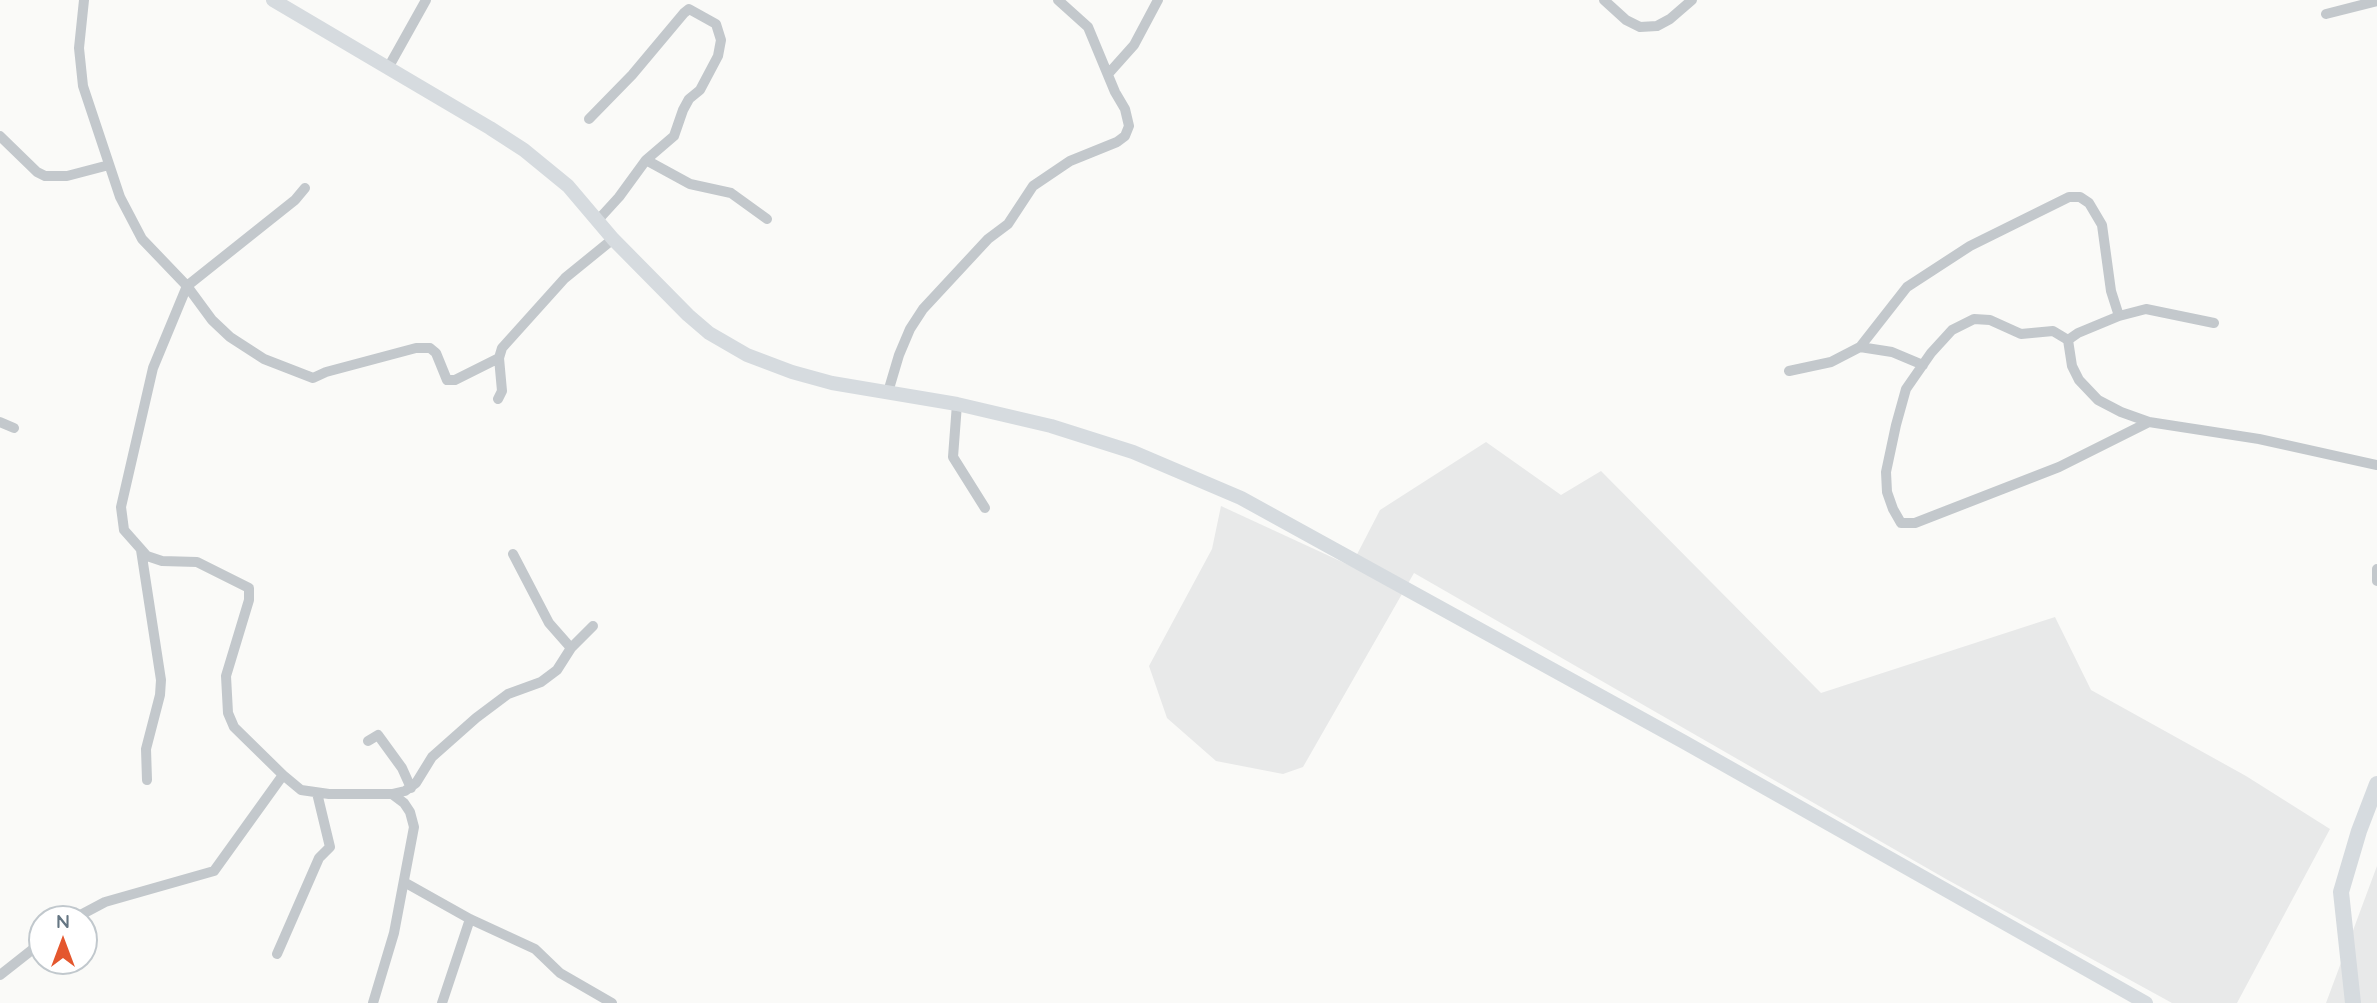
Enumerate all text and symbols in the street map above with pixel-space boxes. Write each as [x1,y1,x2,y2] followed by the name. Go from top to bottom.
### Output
[28,905,98,975] north arrow
[56,909,70,933] text: N

